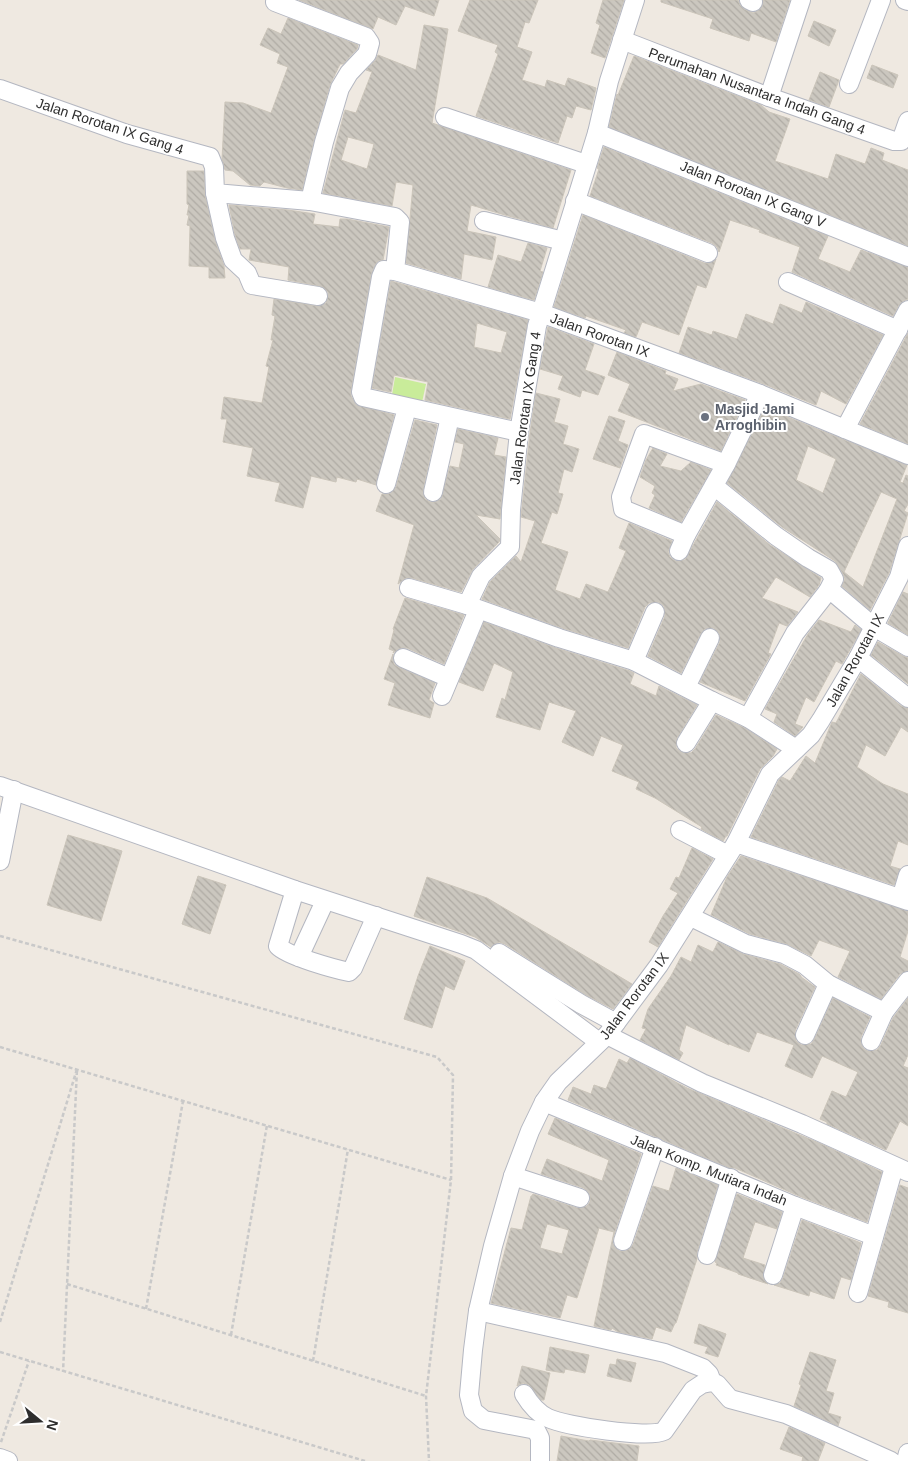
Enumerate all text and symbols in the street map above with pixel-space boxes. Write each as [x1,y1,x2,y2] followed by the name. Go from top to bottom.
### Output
[646,44,868,138] street label: Perumahan Nusantara Indah Gang 4
[34,95,186,157] street label: Jalan Rorotan IX Gang 4
[678,157,829,231] street label: Jalan Rorotan IX Gang V
[548,310,652,361] street label: Jalan Rorotan IX
[506,330,544,485] street label: Jalan Rorotan IX Gang 4
[715,401,794,433] place label: Masjid Jami Arroghibin
[699,411,711,423] marker: Masjid Jami Arroghibin
[823,610,888,709] street label: Jalan Rorotan IX
[596,949,672,1042] street label: Jalan Rorotan IX
[628,1131,790,1209] street label: Jalan Komp. Mutiara Indah
[15,1396,65,1446] north arrow
[43,1418,62,1432] text: N

